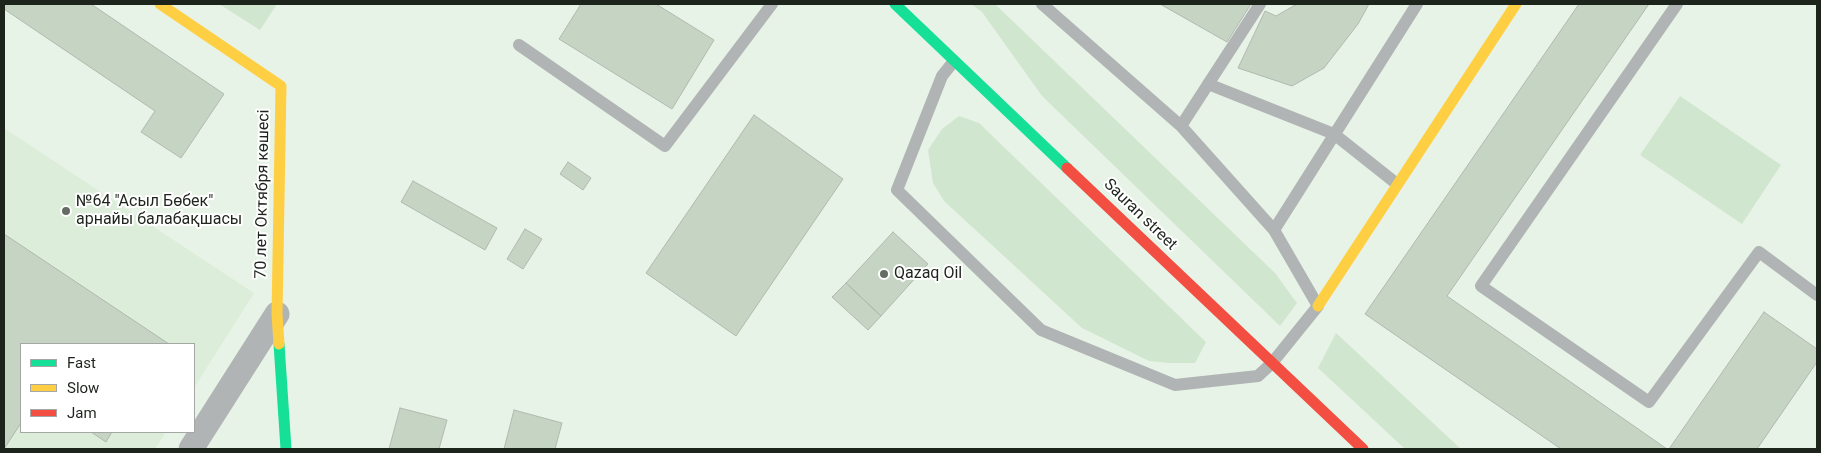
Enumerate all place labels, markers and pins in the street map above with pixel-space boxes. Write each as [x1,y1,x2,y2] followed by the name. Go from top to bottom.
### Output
[76,192,242,230] place label: №64 "Асыл Бөбек" арнайы балабақшасы
[60,205,72,217] marker: №64 "Асыл Бөбек" арнайы балабақшасы
[894,264,962,284] place label: Qazaq Oil
[878,268,890,280] marker: Qazaq Oil

